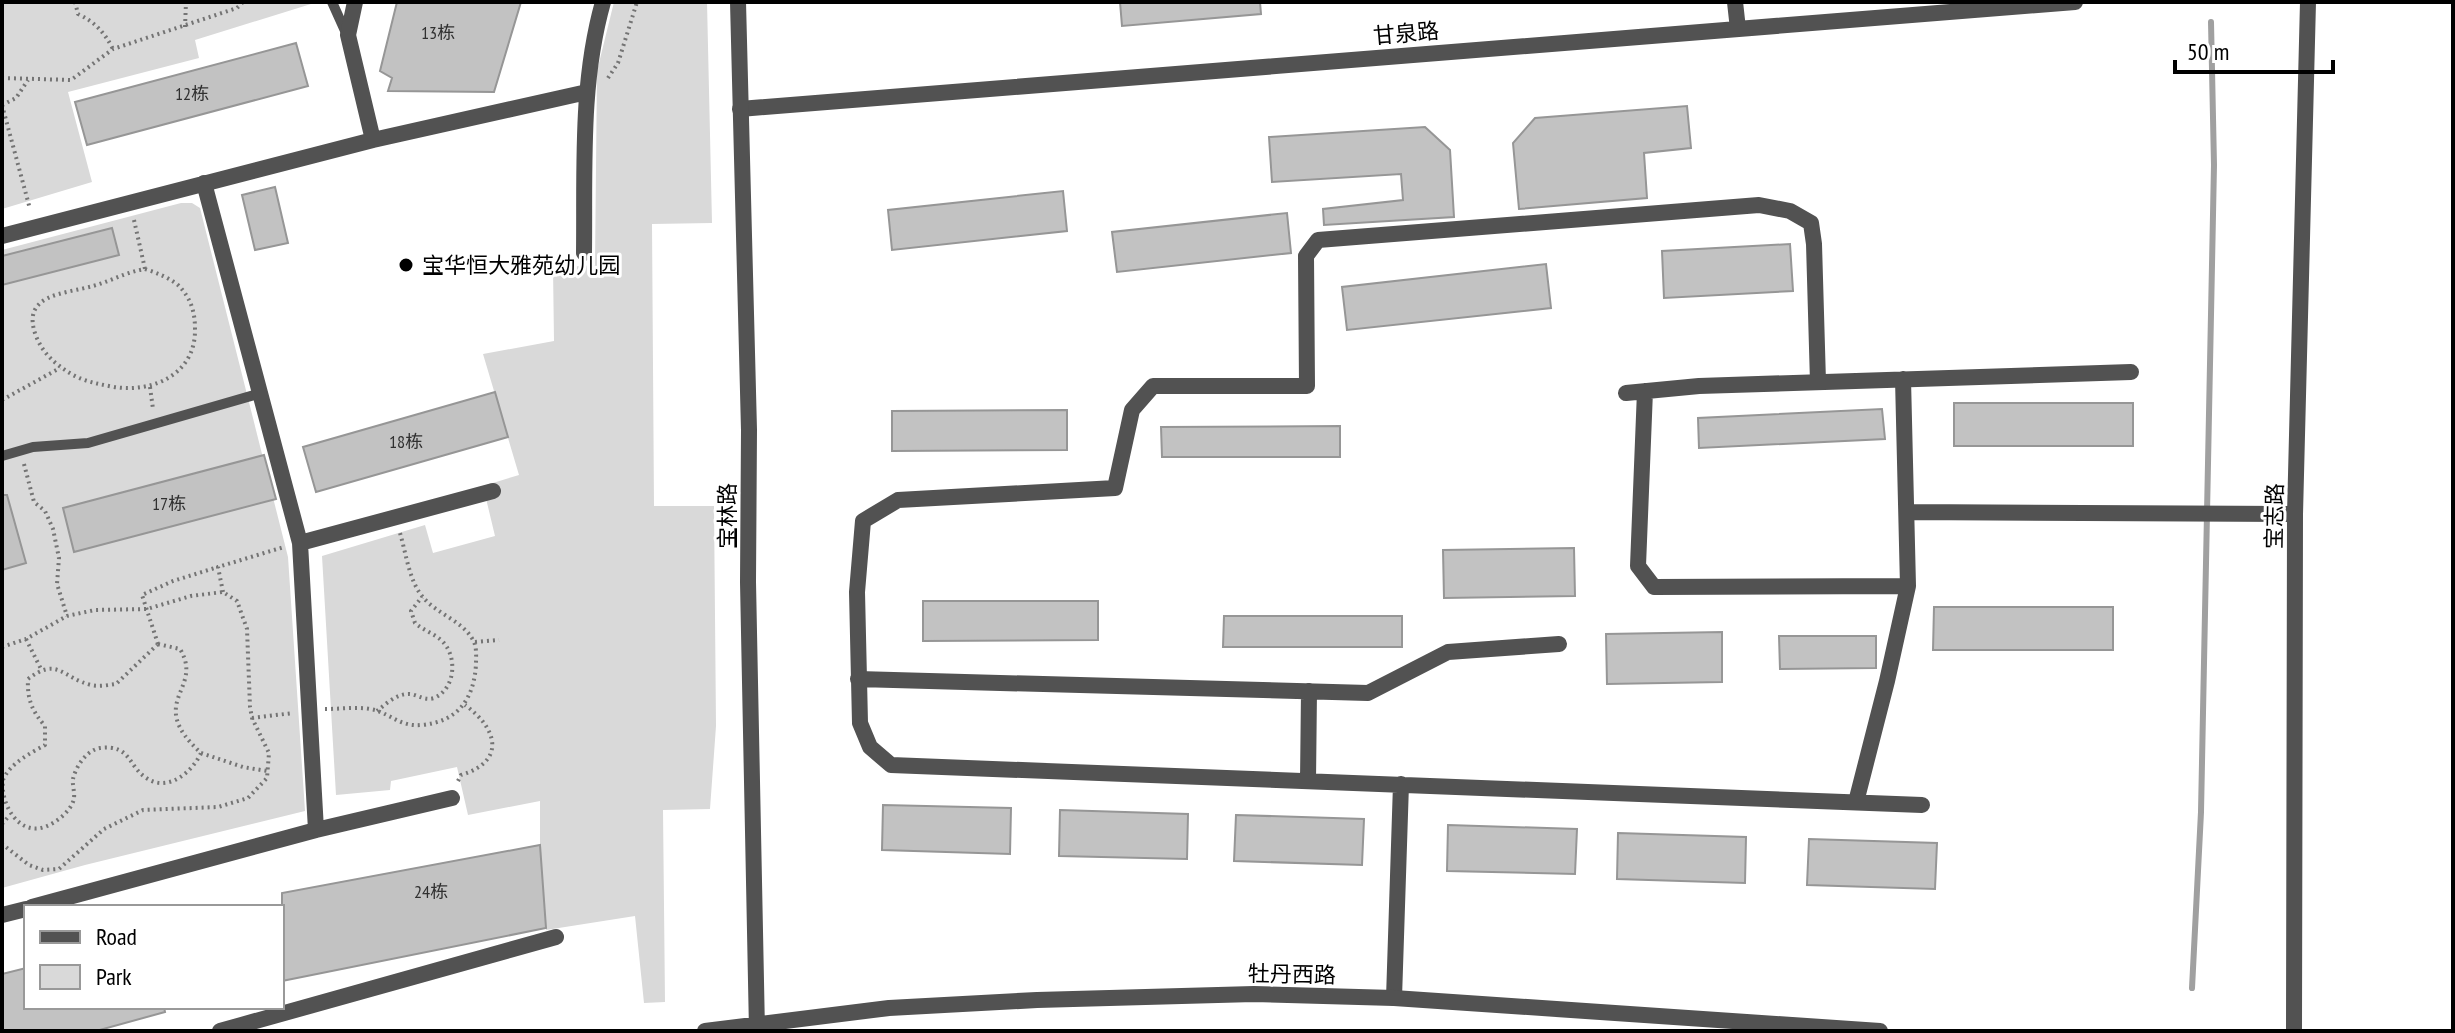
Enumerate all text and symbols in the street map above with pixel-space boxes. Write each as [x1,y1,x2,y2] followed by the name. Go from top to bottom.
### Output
[1372,16,1440,50] street label: 甘泉路
[421,21,455,44] house number: 13栋
[2175,24,2333,74] scale bar
[2187,36,2229,67] text: 50 m
[175,82,209,105] house number: 12栋
[422,251,620,279] place label: 宝华恒大雅苑幼儿园
[397,256,415,274] marker: 宝华恒大雅苑幼儿园
[389,430,423,453] house number: 18栋
[713,483,741,549] street label: 宝林路
[2259,483,2289,549] street label: 宝志路
[152,492,186,515] house number: 17栋
[414,880,448,903] house number: 24栋
[24,905,284,1009] legend
[96,921,137,952] text: Road
[1248,959,1336,989] street label: 牡丹西路
[96,961,132,992] text: Park

